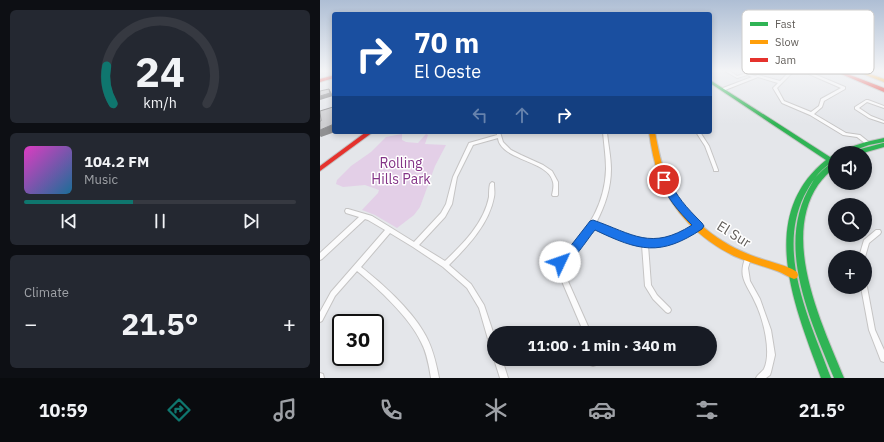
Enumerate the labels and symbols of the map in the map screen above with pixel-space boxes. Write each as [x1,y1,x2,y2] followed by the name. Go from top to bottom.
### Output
[742,10,874,74] legend
[775,17,796,31] text: Fast
[775,35,799,49] text: Slow
[775,53,796,67] text: Jam
[371,154,431,188] park label: Rolling Hills Park
[647,163,681,197] pin
[714,217,754,251] street label: El Sur
[539,241,581,283] position arrow
[332,314,384,366] speed limit sign: 30

